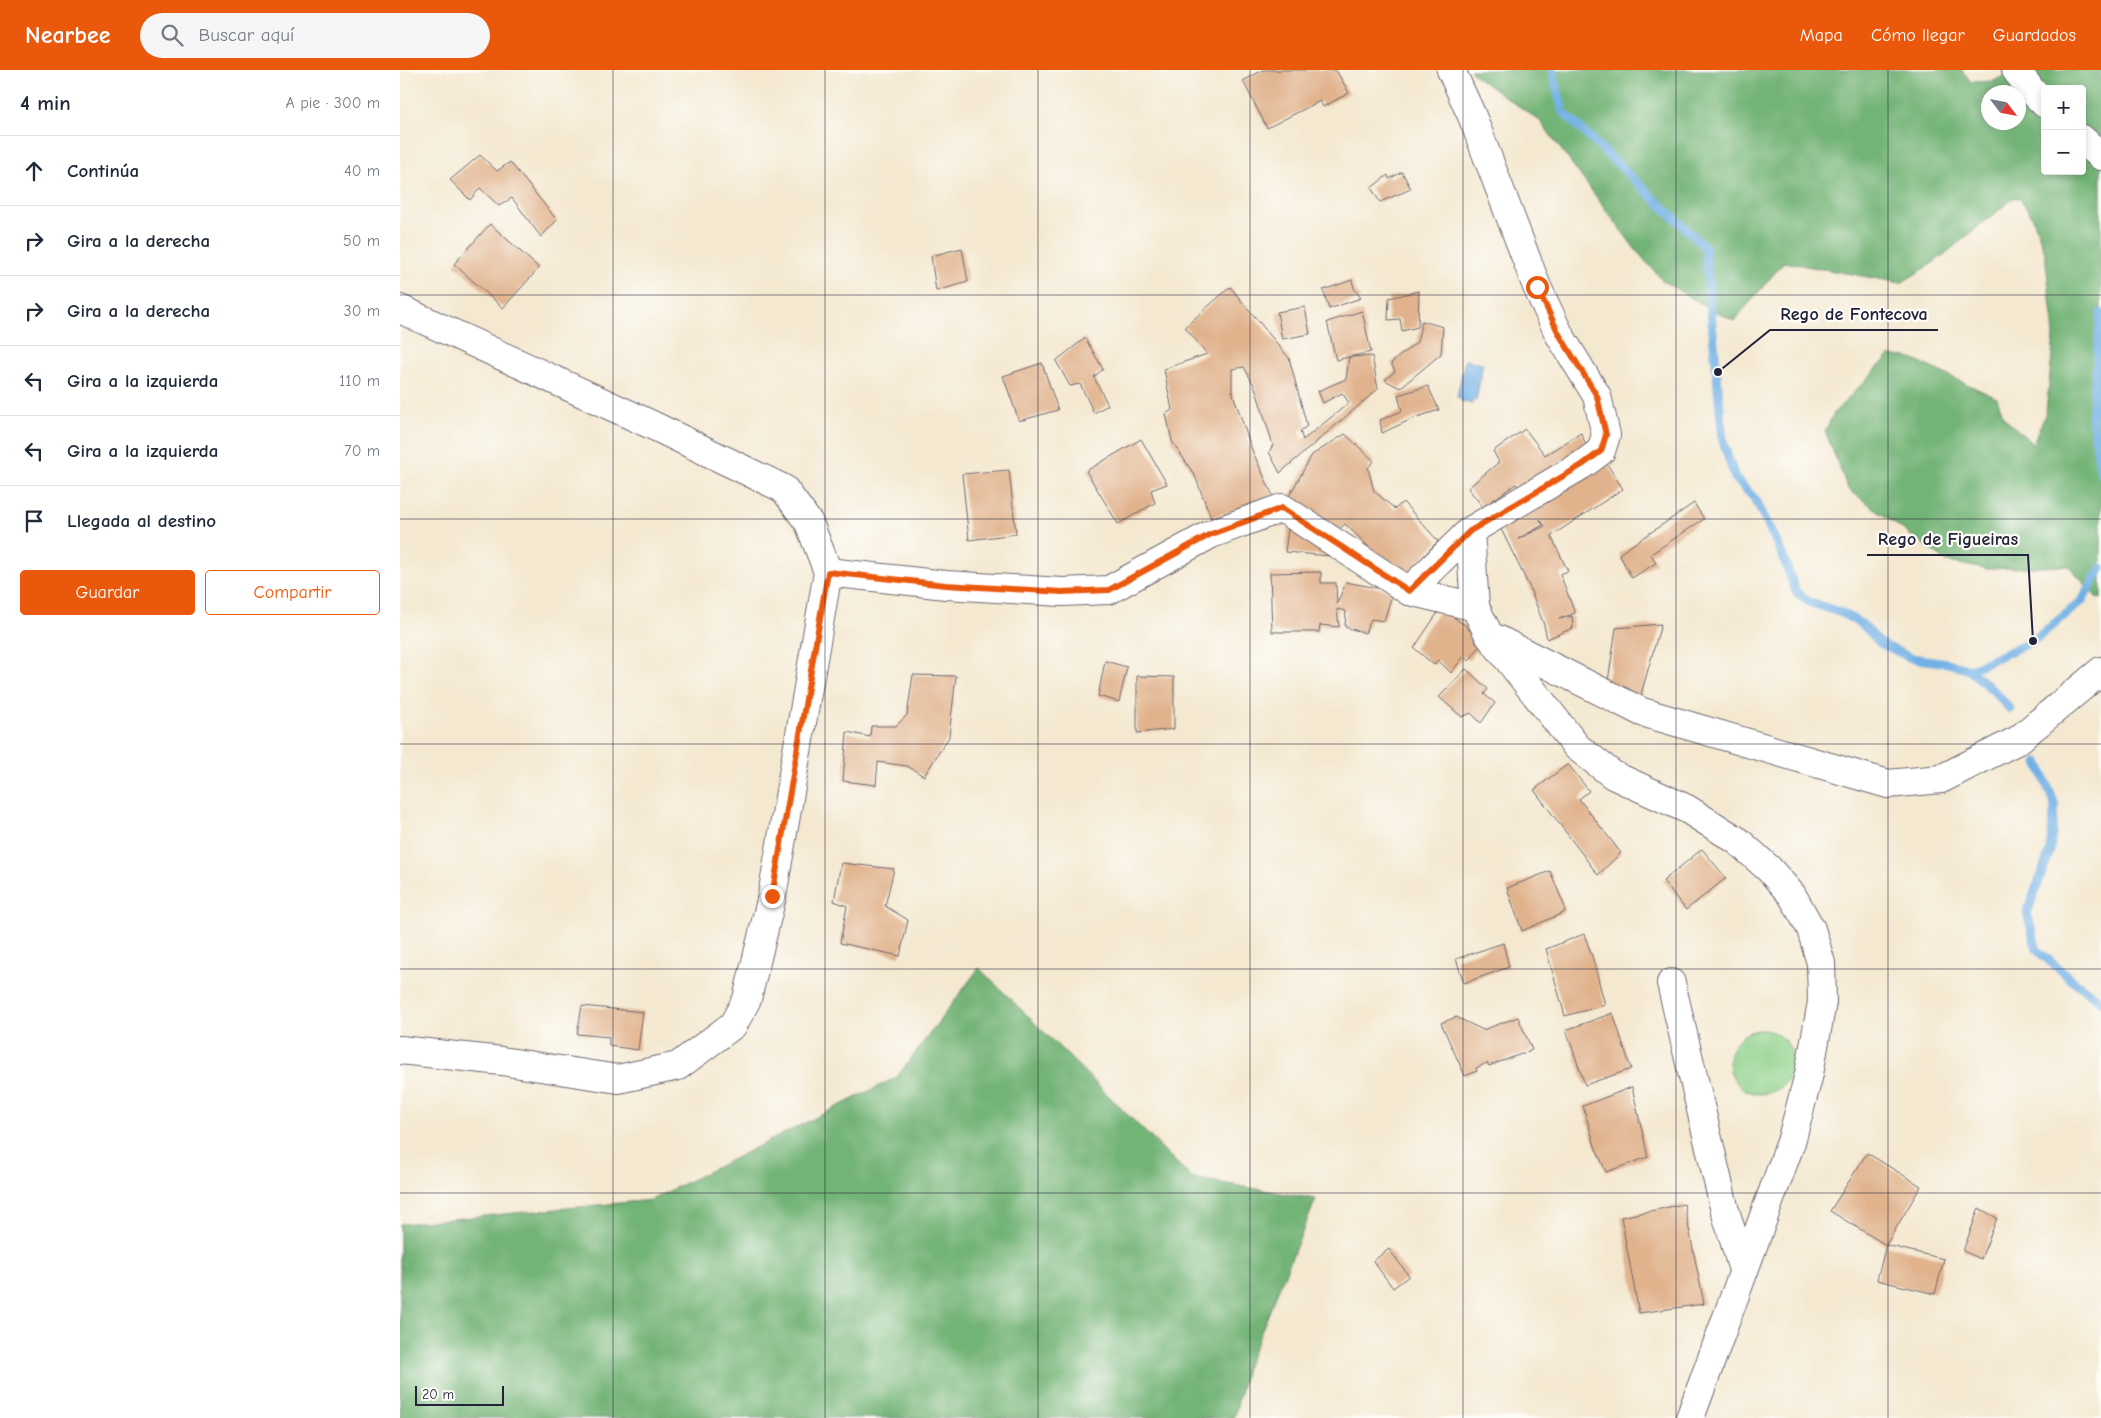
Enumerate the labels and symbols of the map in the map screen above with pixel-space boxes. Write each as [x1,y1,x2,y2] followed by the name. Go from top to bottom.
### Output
[1981,85,2026,130] north arrow
[1526,276,1549,299] route start
[1770,297,1938,330] callout: Rego de Fontecova
[1780,304,1928,325] text: Rego de Fontecova
[1867,522,2028,555] callout: Rego de Figueiras
[1878,529,2018,550] text: Rego de Figueiras
[761,885,784,908] route end
[415,1383,504,1406] scale bar

